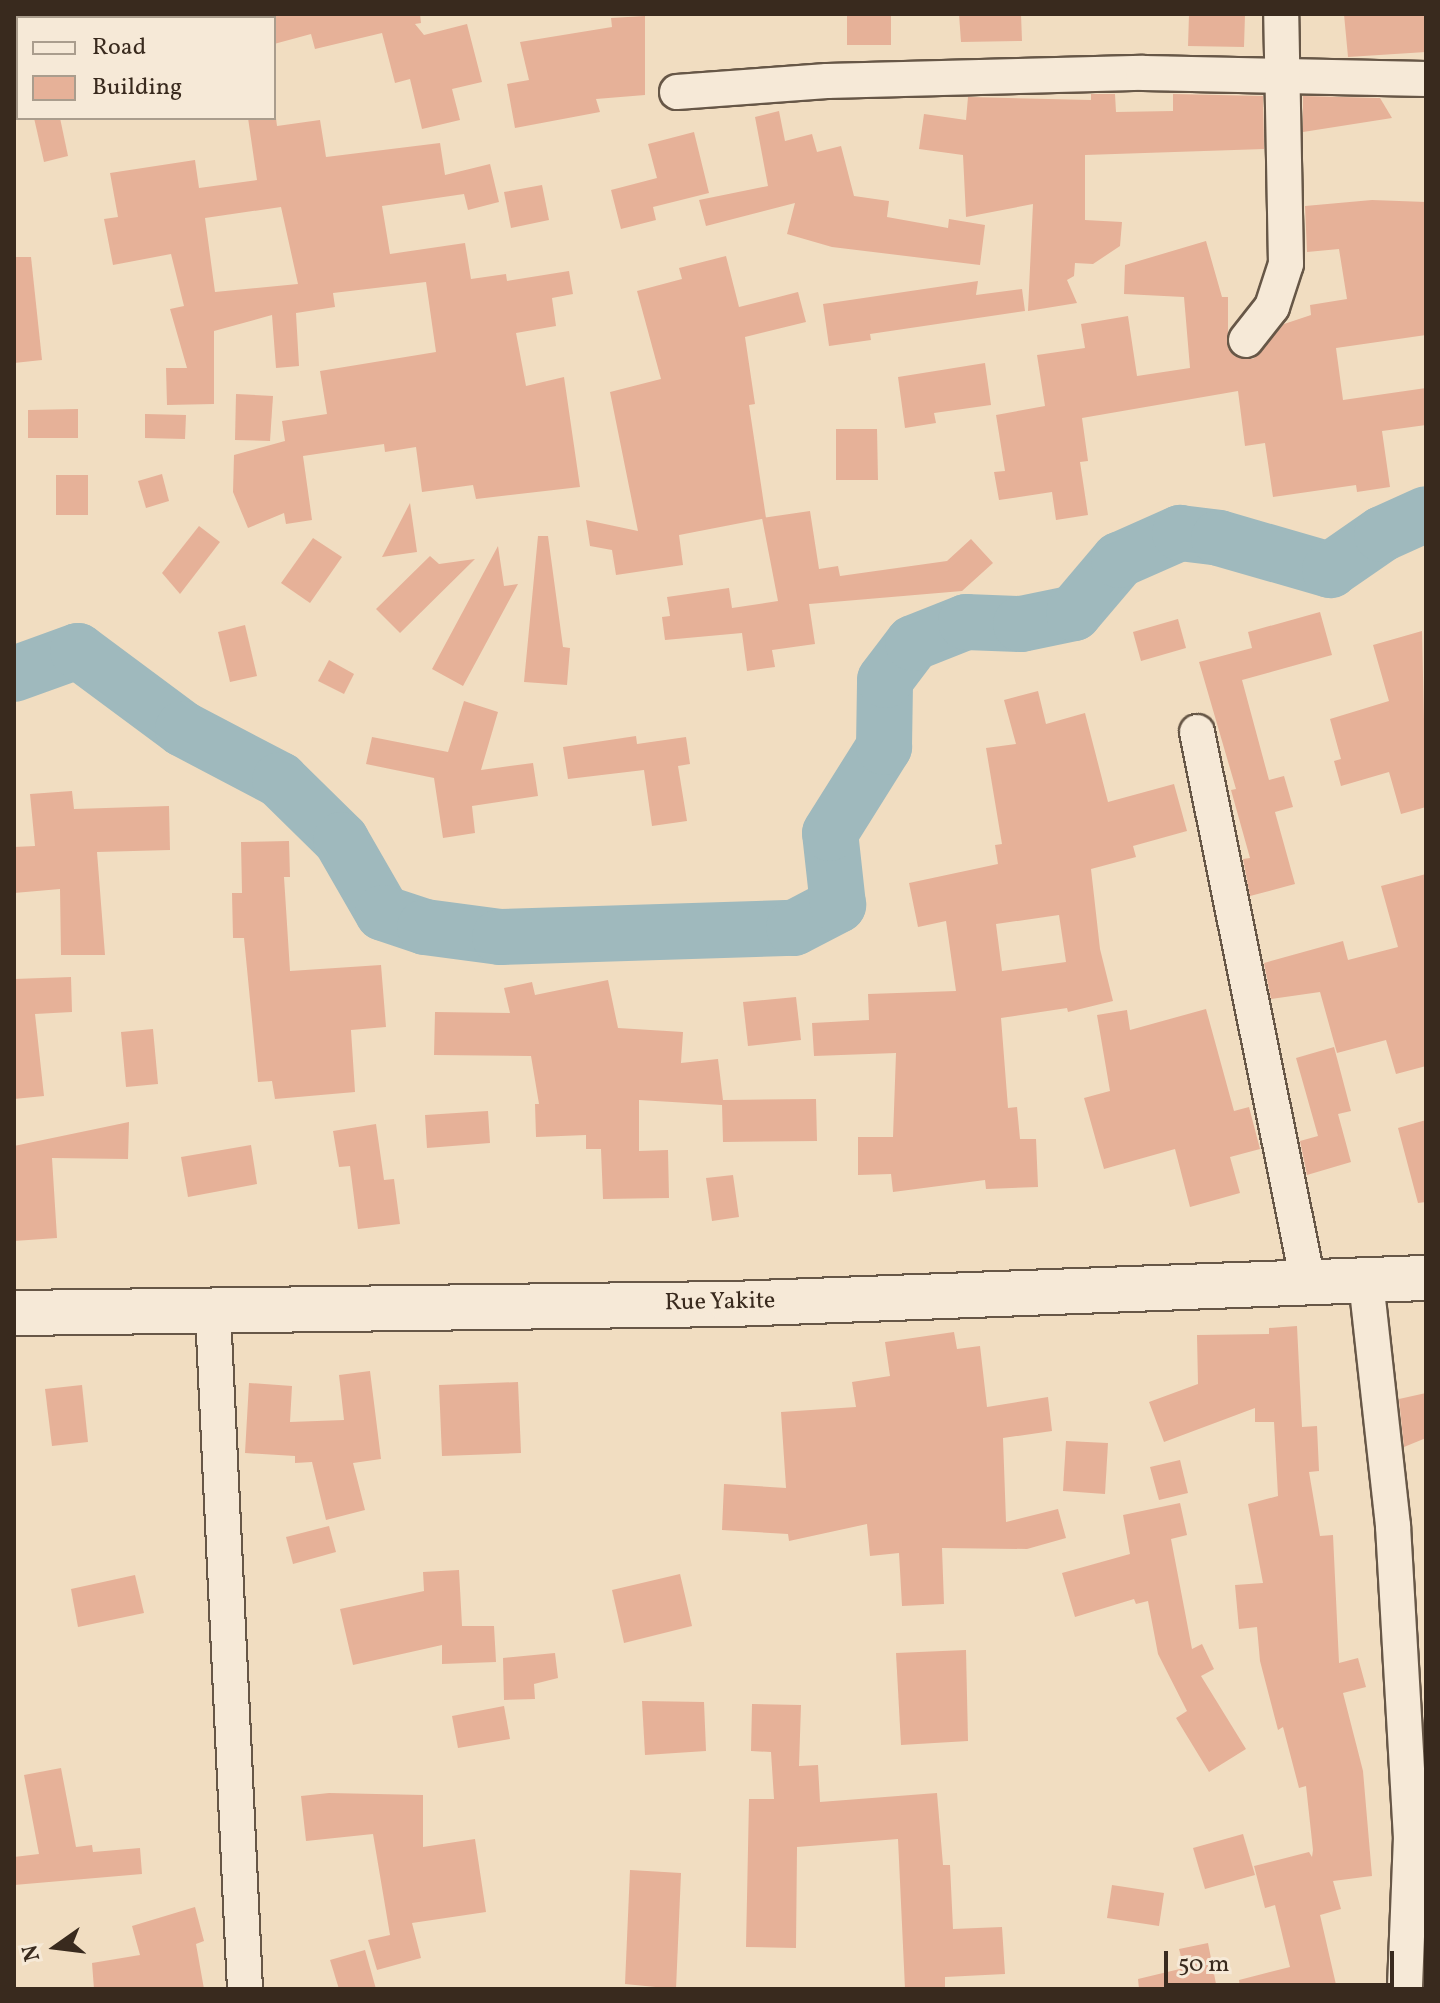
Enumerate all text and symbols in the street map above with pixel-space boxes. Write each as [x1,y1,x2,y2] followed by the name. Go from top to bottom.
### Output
[16,16,276,120] legend
[92,31,146,65] text: Road
[92,71,182,105] text: Building
[664,1288,776,1318] street label: Rue Yakite
[16,1907,96,1987] north arrow
[1168,1935,1398,1985] scale bar
[15,1941,49,1964] text: N
[1178,1948,1230,1982] text: 50 m

